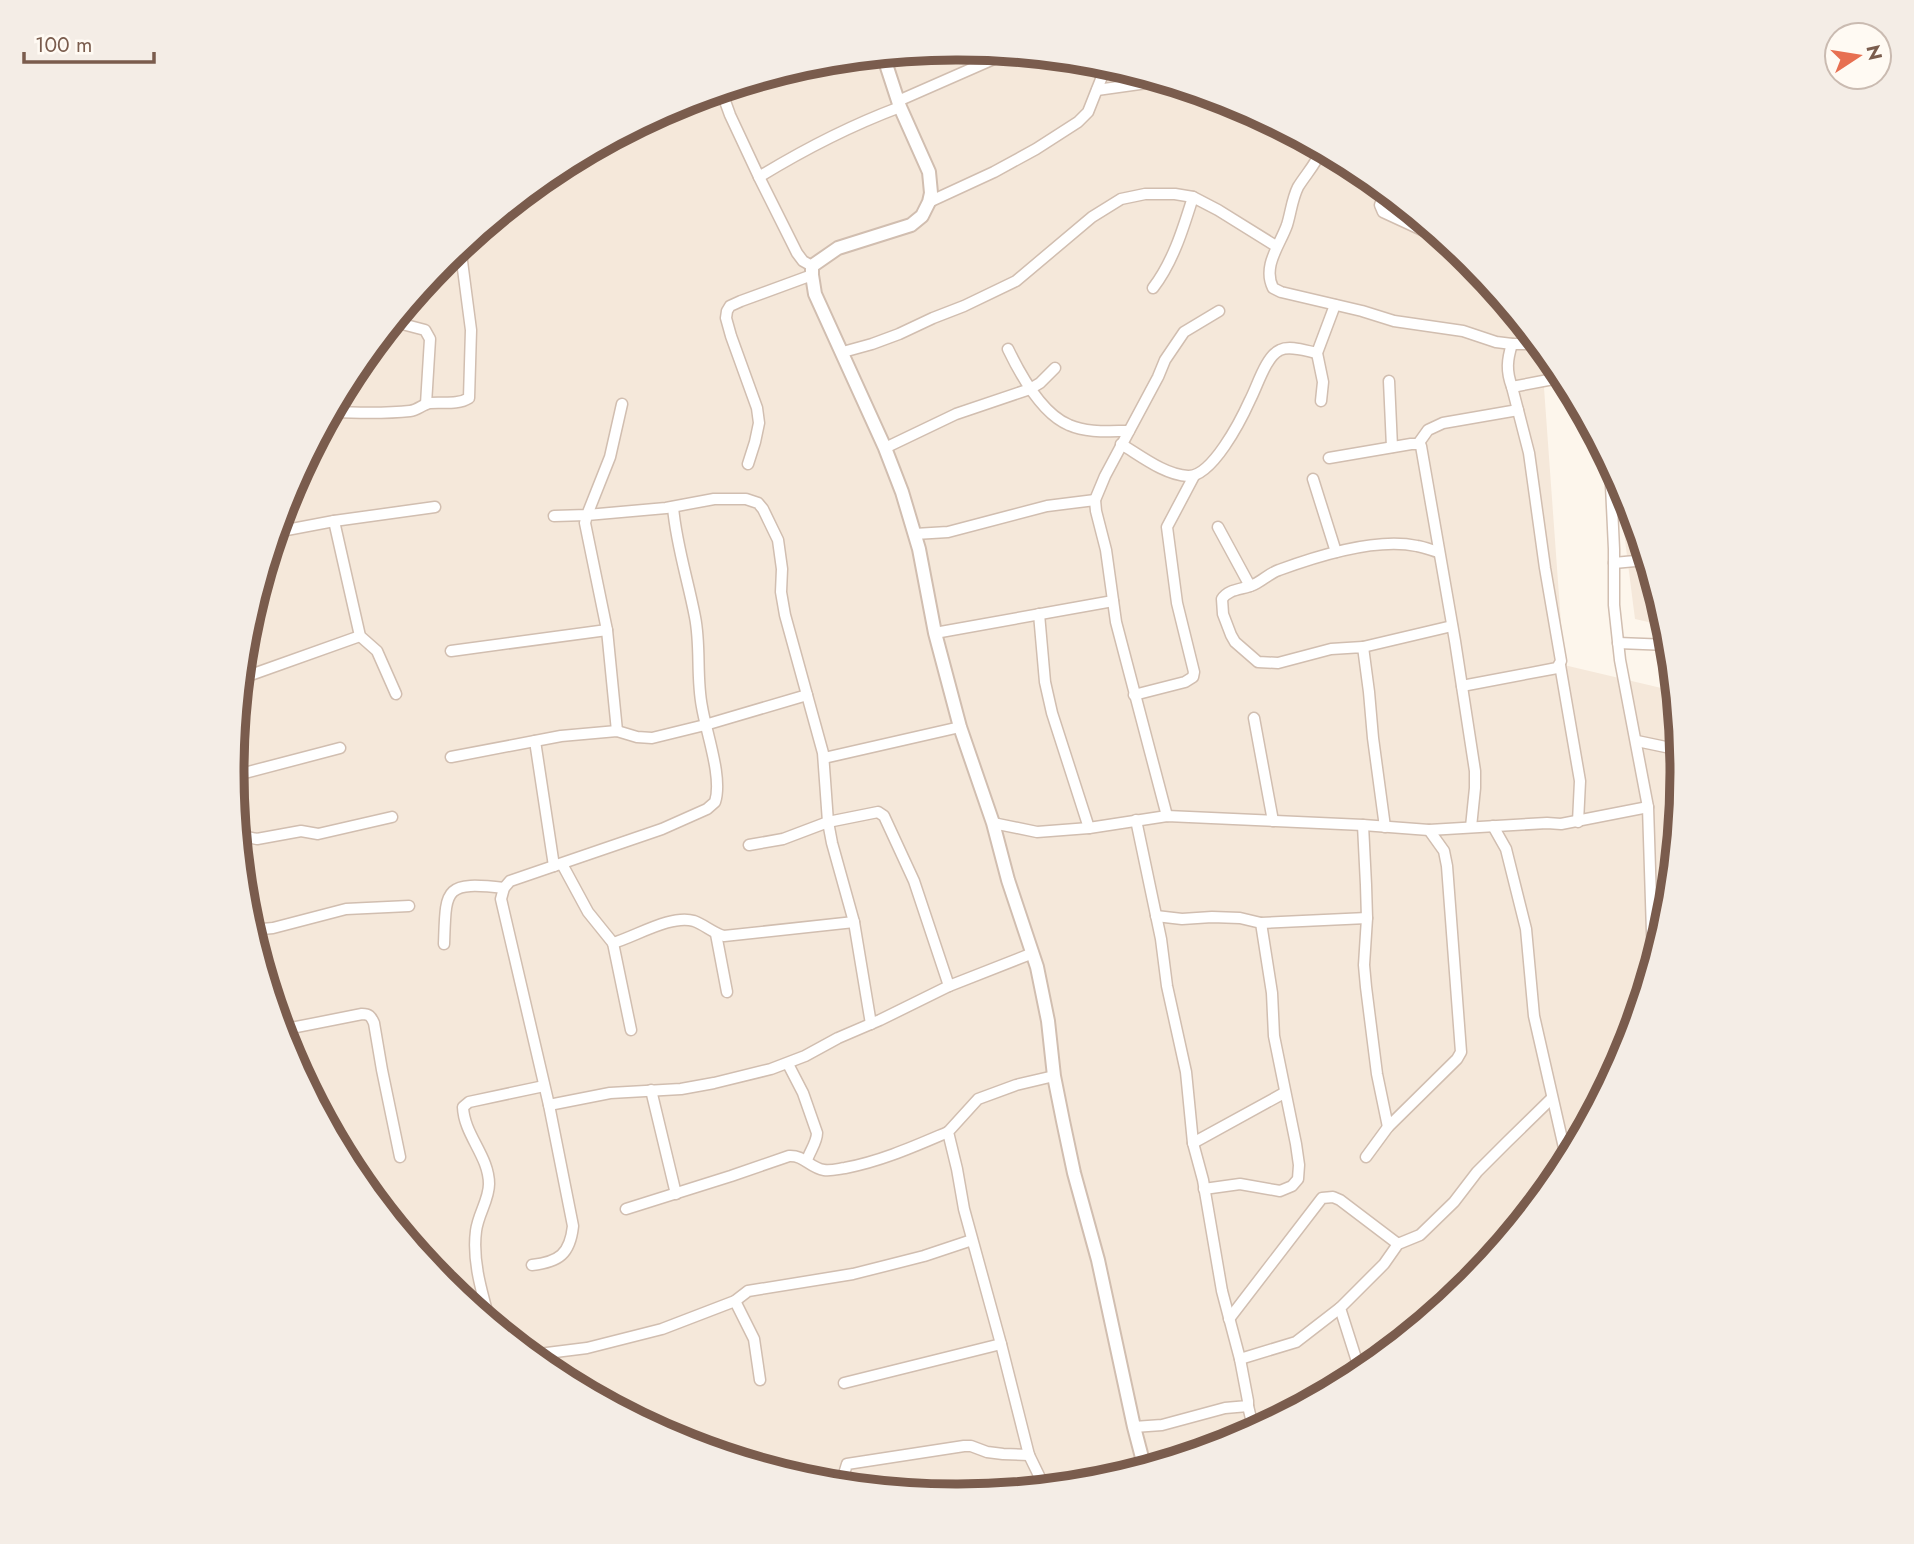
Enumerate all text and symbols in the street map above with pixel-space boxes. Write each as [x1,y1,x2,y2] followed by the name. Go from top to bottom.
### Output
[24,21,154,65] scale bar
[1823,21,1893,91] north arrow
[35,30,92,60] text: 100 m
[1859,42,1889,63] text: N

